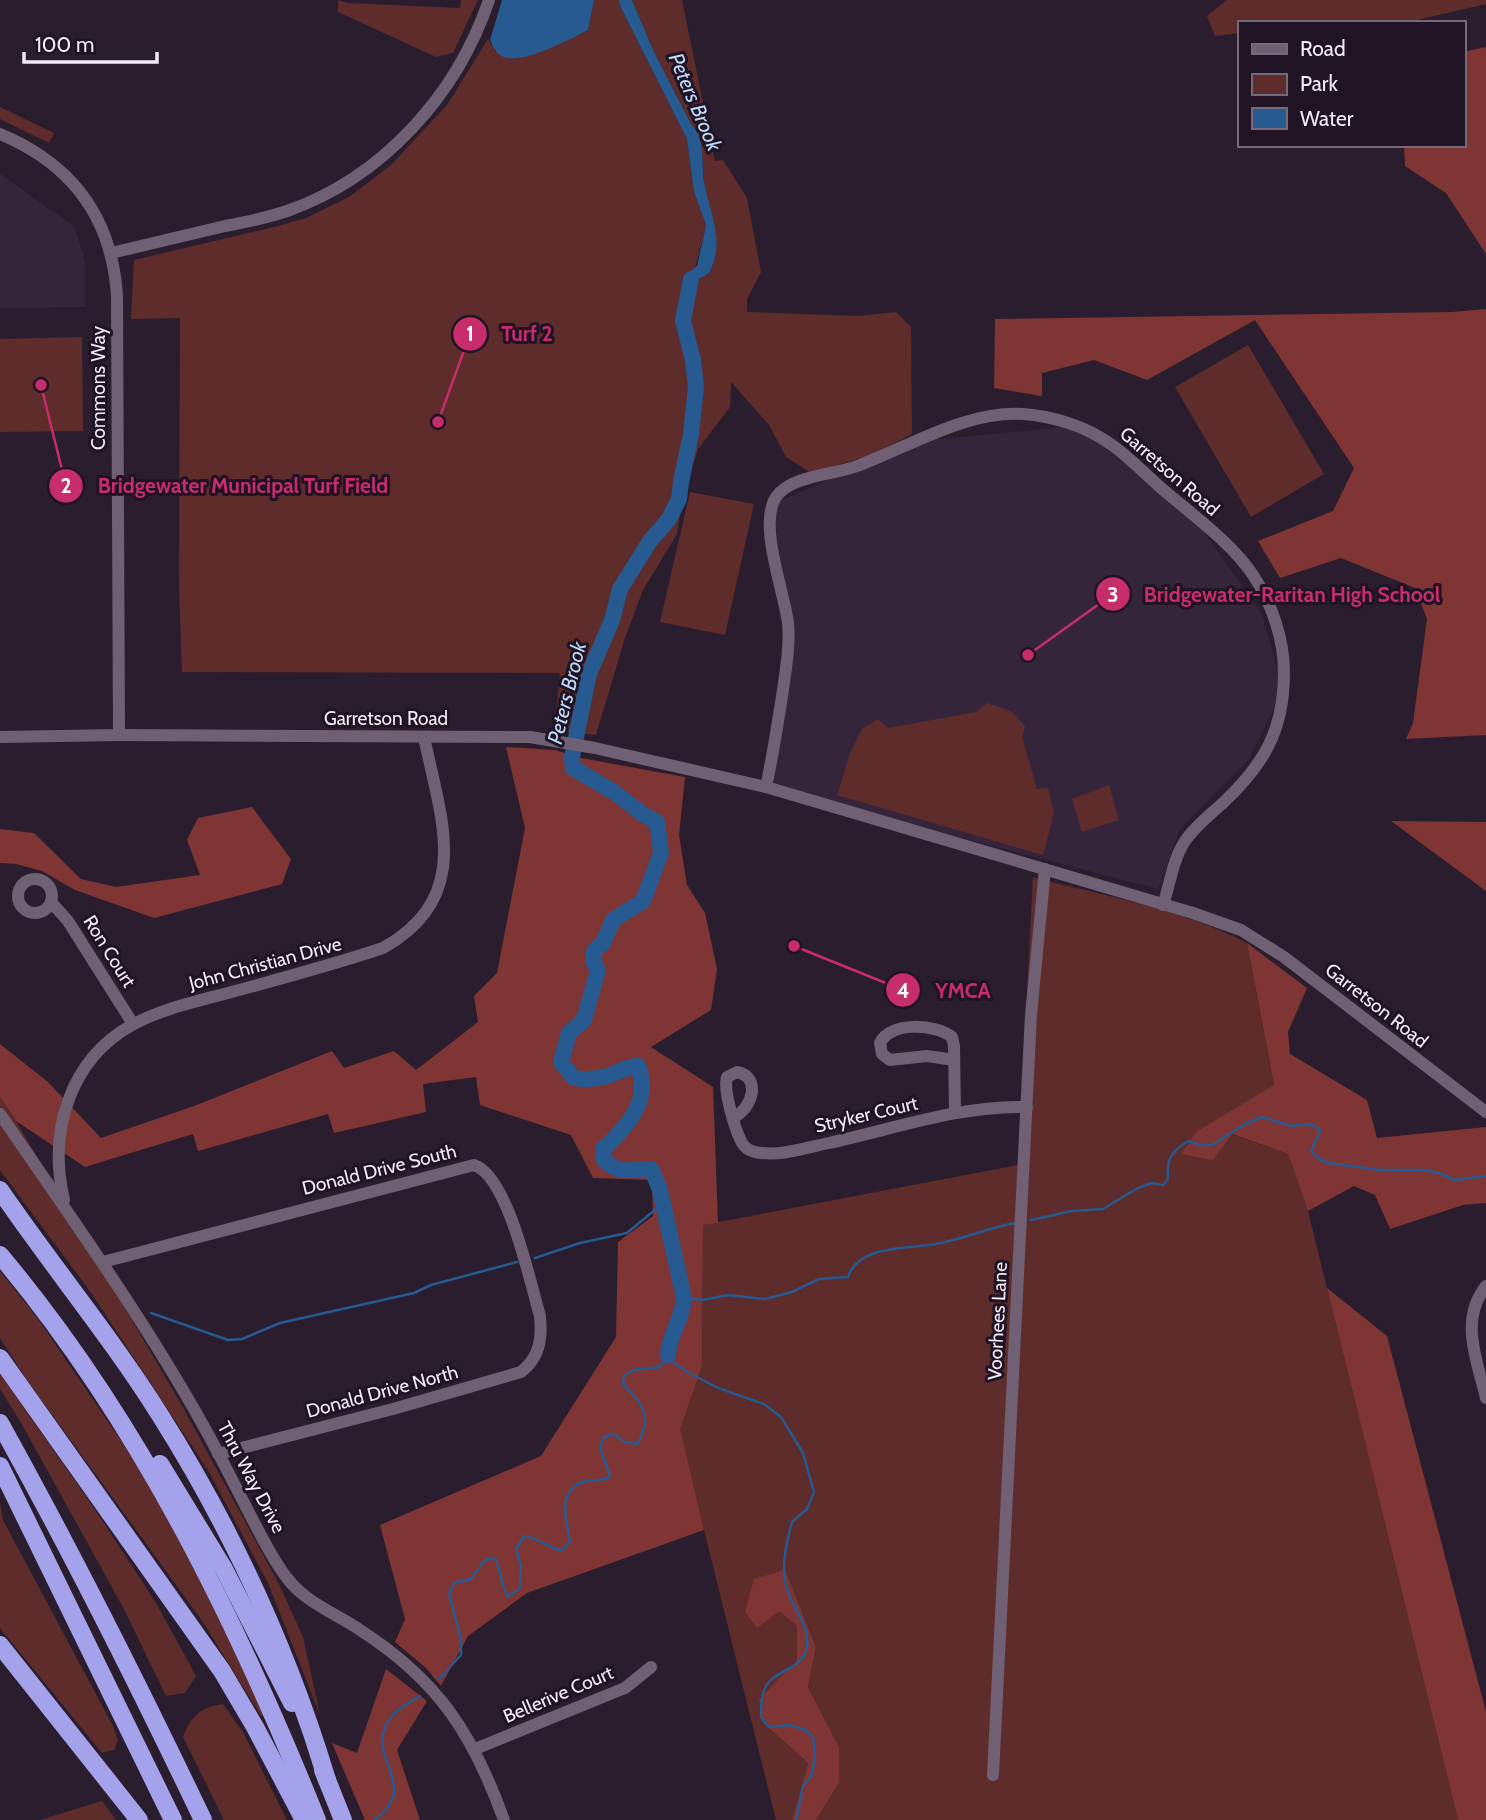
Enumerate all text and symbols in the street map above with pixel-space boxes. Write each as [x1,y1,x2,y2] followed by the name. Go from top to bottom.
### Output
[24,21,158,65] scale bar
[1238,21,1465,147] legend
[35,32,94,57] text: 100 m
[1300,36,1346,61] text: Road
[664,49,728,156] water label: Peters Brook
[1300,71,1338,96] text: Park
[1300,106,1354,131] text: Water
[452,313,567,355] callout: Turf 2
[466,321,474,346] text: 1
[501,321,553,346] text: Turf 2
[87,326,110,450] street label: Commons Way
[1115,422,1224,521] street label: Garretson Road
[49,465,402,507] callout: Bridgewater Municipal Turf Field
[60,473,72,498] text: 2
[98,473,388,498] text: Bridgewater Municipal Turf Field
[1095,573,1455,615] callout: Bridgewater-Raritan High School
[1107,582,1119,607] text: 3
[1144,582,1441,607] text: Bridgewater-Raritan High School
[542,638,591,746] water label: Peters Brook
[324,707,448,730] street label: Garretson Road
[78,911,141,992] street label: Ron Court
[185,932,344,995] street label: John Christian Drive
[1321,958,1433,1053] street label: Garretson Road
[886,969,1004,1011] callout: YMCA
[896,978,910,1003] text: 4
[934,978,992,1003] text: YMCA
[812,1091,921,1138] street label: Stryker Court
[300,1139,459,1200] street label: Donald Drive South
[983,1261,1012,1381] street label: Voorhees Lane
[304,1360,461,1423] street label: Donald Drive North
[213,1418,291,1537] street label: Thru Way Drive
[500,1661,617,1728] street label: Bellerive Court

